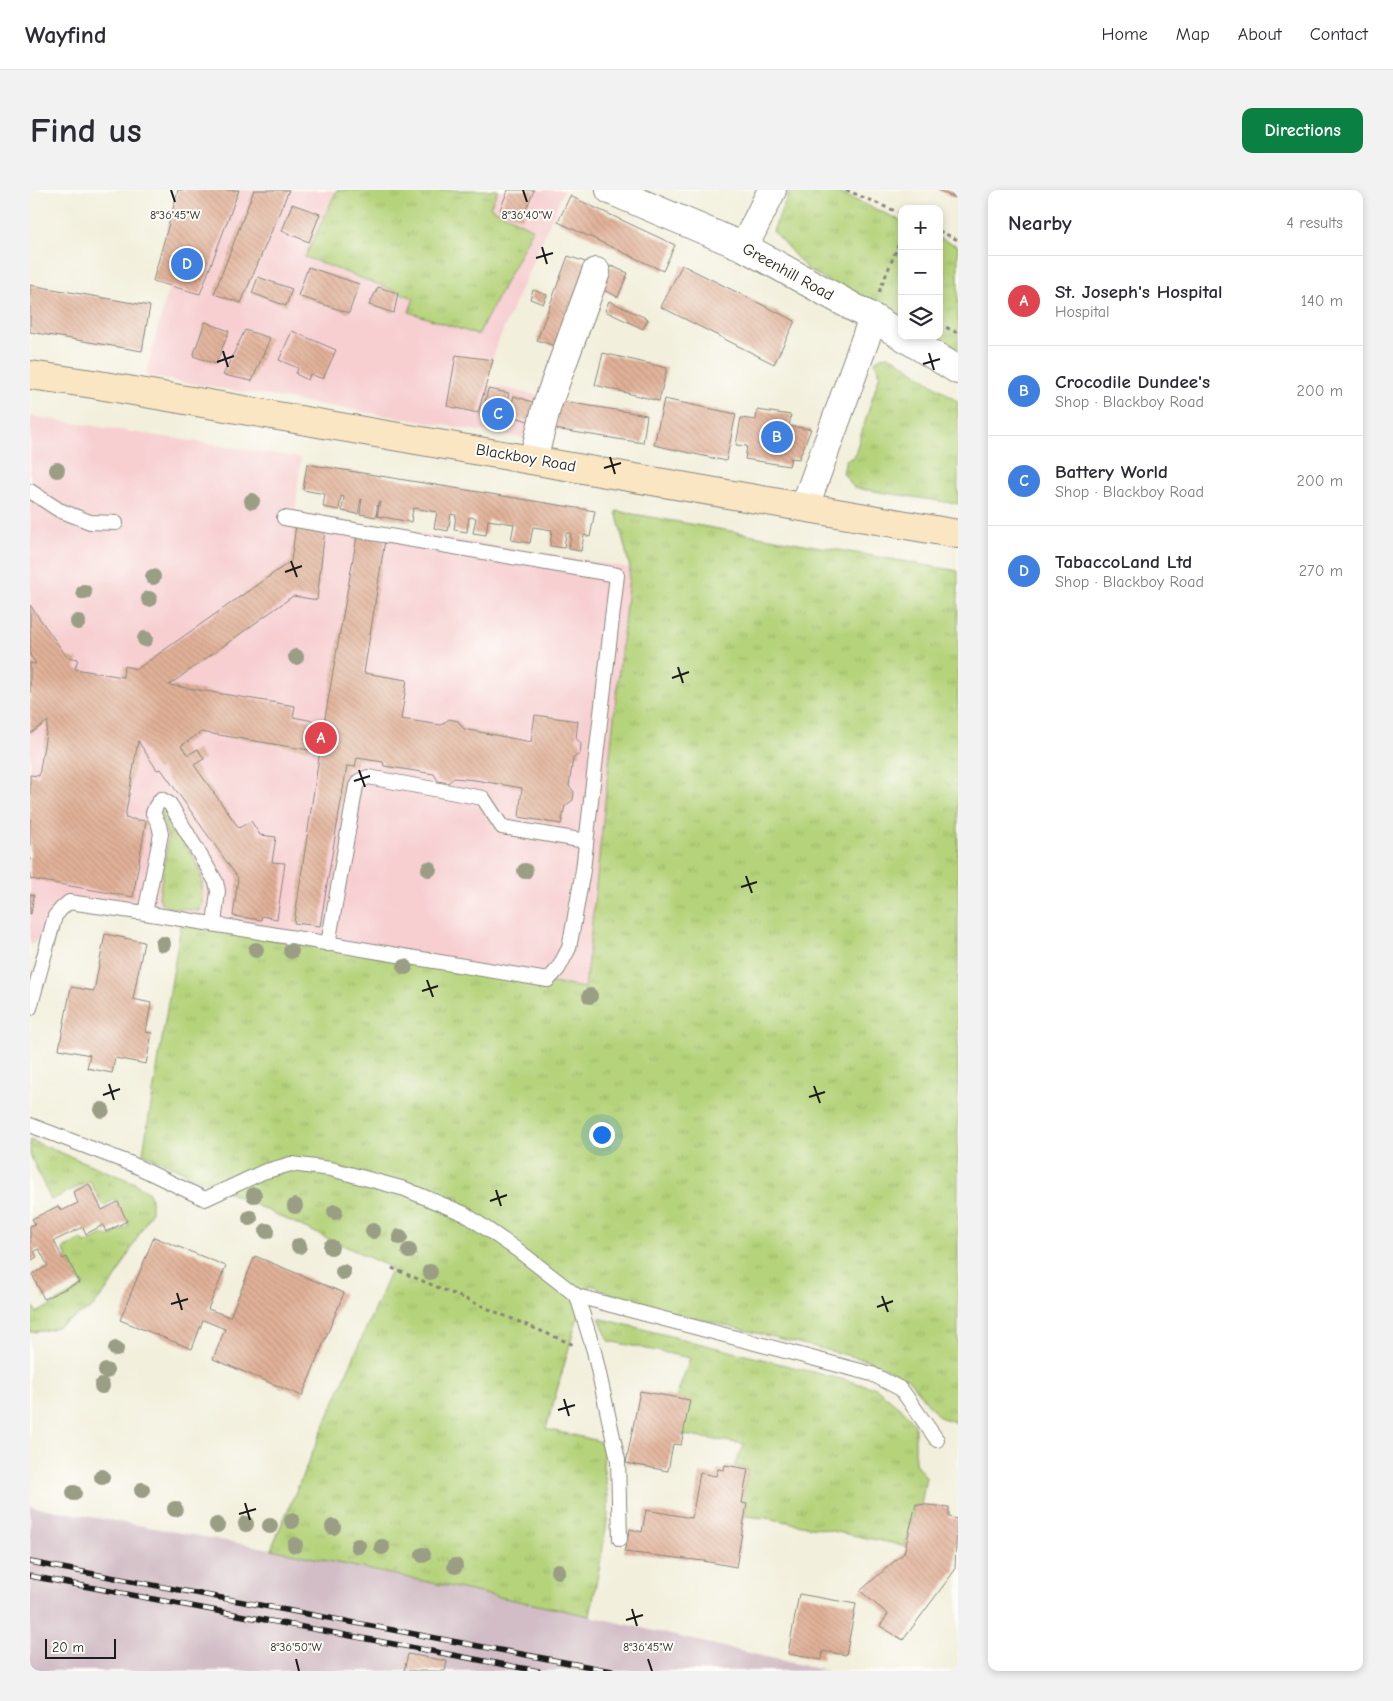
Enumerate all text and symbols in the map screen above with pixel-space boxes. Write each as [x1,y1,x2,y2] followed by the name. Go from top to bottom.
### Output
[25,21,106,49] text: Wayfind
[1101,24,1148,45] text: Home
[1176,24,1210,45] text: Map
[1238,24,1282,45] text: About
[1310,24,1368,45] text: Contact
[1242,108,1363,153] button: Directions
[30,110,142,151] text: Find us
[898,205,943,340] map controls
[898,205,943,250] button: +
[150,208,201,222] text: 8°36'45"W
[502,208,553,222] text: 8°36'40"W
[1008,211,1072,235] text: Nearby
[1286,214,1343,232] text: 4 results
[739,240,837,304] street label: Greenhill Road
[171,245,203,283] pin: D
[898,250,943,295] button: −
[1055,281,1223,303] text: St. Joseph's Hospital
[1020,292,1028,310] text: A
[1301,292,1343,310] text: 140 m
[898,295,943,340] button: layers
[1055,303,1110,321] text: Hospital
[1055,371,1210,393] text: Crocodile Dundee's
[1019,382,1029,400] text: B
[1297,382,1343,400] text: 200 m
[1055,393,1204,411] text: Shop · Blackboy Road
[482,395,514,433] pin: C
[761,418,793,456] pin: B
[475,440,577,476] street label: Blackboy Road
[1055,461,1168,483] text: Battery World
[1019,472,1029,490] text: C
[1297,472,1343,490] text: 200 m
[1055,483,1204,501] text: Shop · Blackboy Road
[1055,551,1192,573] text: TabaccoLand Ltd
[1019,562,1029,580] text: D
[1299,562,1343,580] text: 270 m
[1055,573,1204,591] text: Shop · Blackboy Road
[305,719,337,757] pin: A
[589,1122,615,1148] your location
[45,1636,116,1659] scale bar
[52,1639,84,1656] text: 20 m
[270,1640,322,1654] text: 8°36'50"W
[623,1640,674,1654] text: 8°36'45"W

